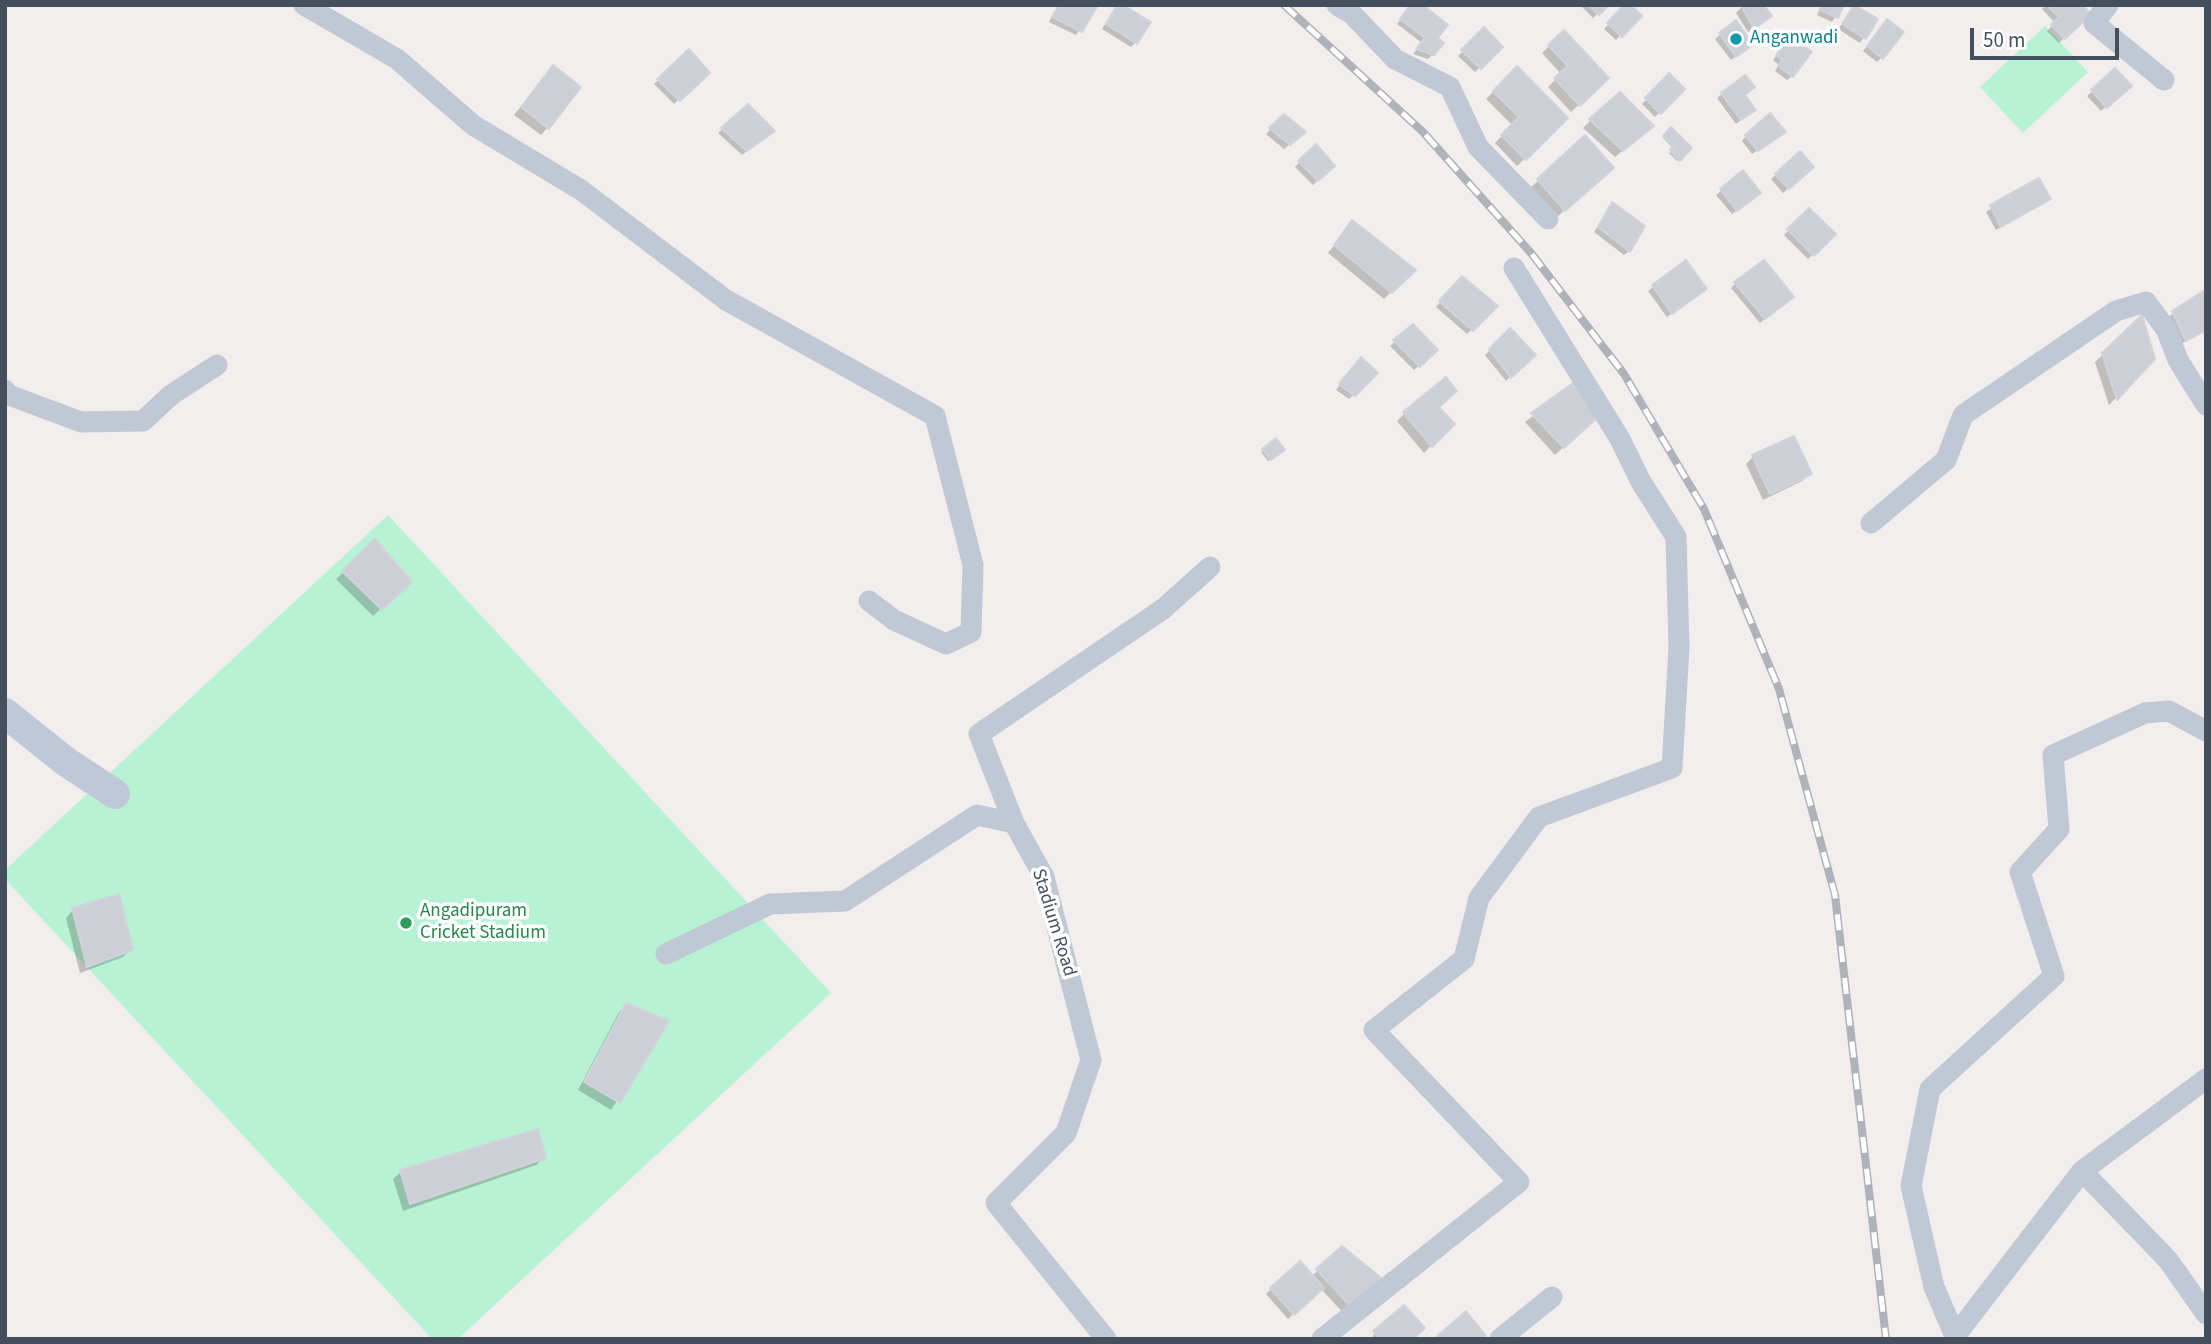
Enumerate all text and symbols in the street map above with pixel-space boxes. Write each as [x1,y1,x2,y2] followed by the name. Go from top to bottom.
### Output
[1973,14,2122,58] scale bar
[1983,25,2025,55] text: 50 m
[1750,28,1838,50] place label: Anganwadi
[1728,31,1744,47] marker: Anganwadi
[1026,867,1080,979] street label: Stadium Road
[420,901,546,945] place label: Angadipuram Cricket Stadium
[398,915,414,931] marker: Angadipuram Cricket Stadium

